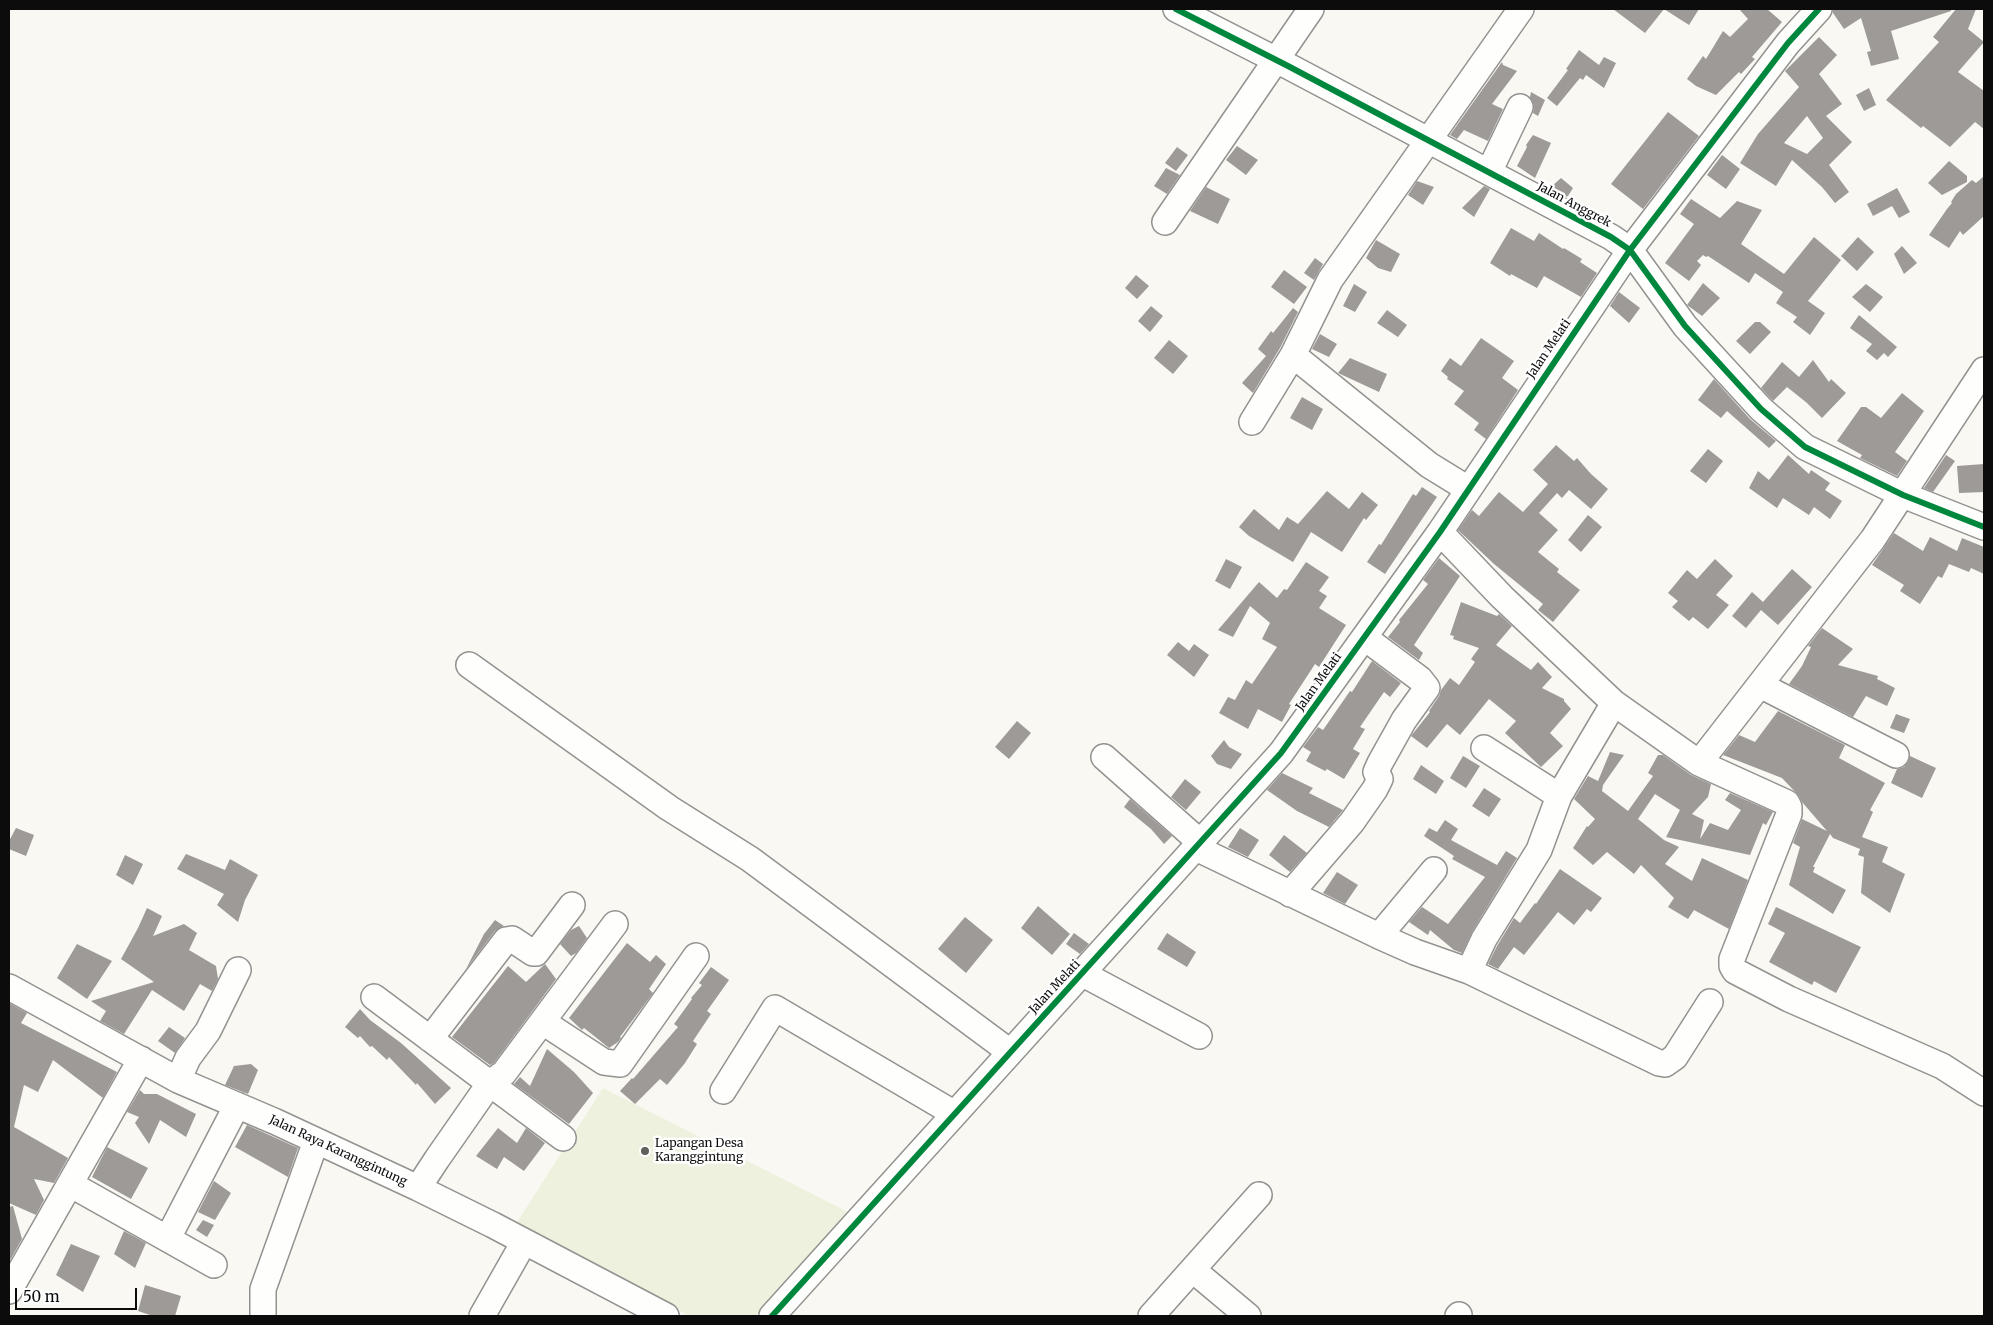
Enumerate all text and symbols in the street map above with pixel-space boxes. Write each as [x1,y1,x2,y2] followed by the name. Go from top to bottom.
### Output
[1535,180,1613,230] street label: Jalan Anggrek
[1524,317,1574,381] street label: Jalan Melati
[1293,650,1345,714] street label: Jalan Melati
[1026,957,1084,1017] street label: Jalan Melati
[267,1113,409,1189] street label: Jalan Raya Karanggintung
[655,1137,744,1165] place label: Lapangan Desa Karanggintung
[639,1145,651,1157] marker: Lapangan Desa Karanggintung
[18,1278,140,1310] scale bar
[23,1287,60,1306] text: 50 m

